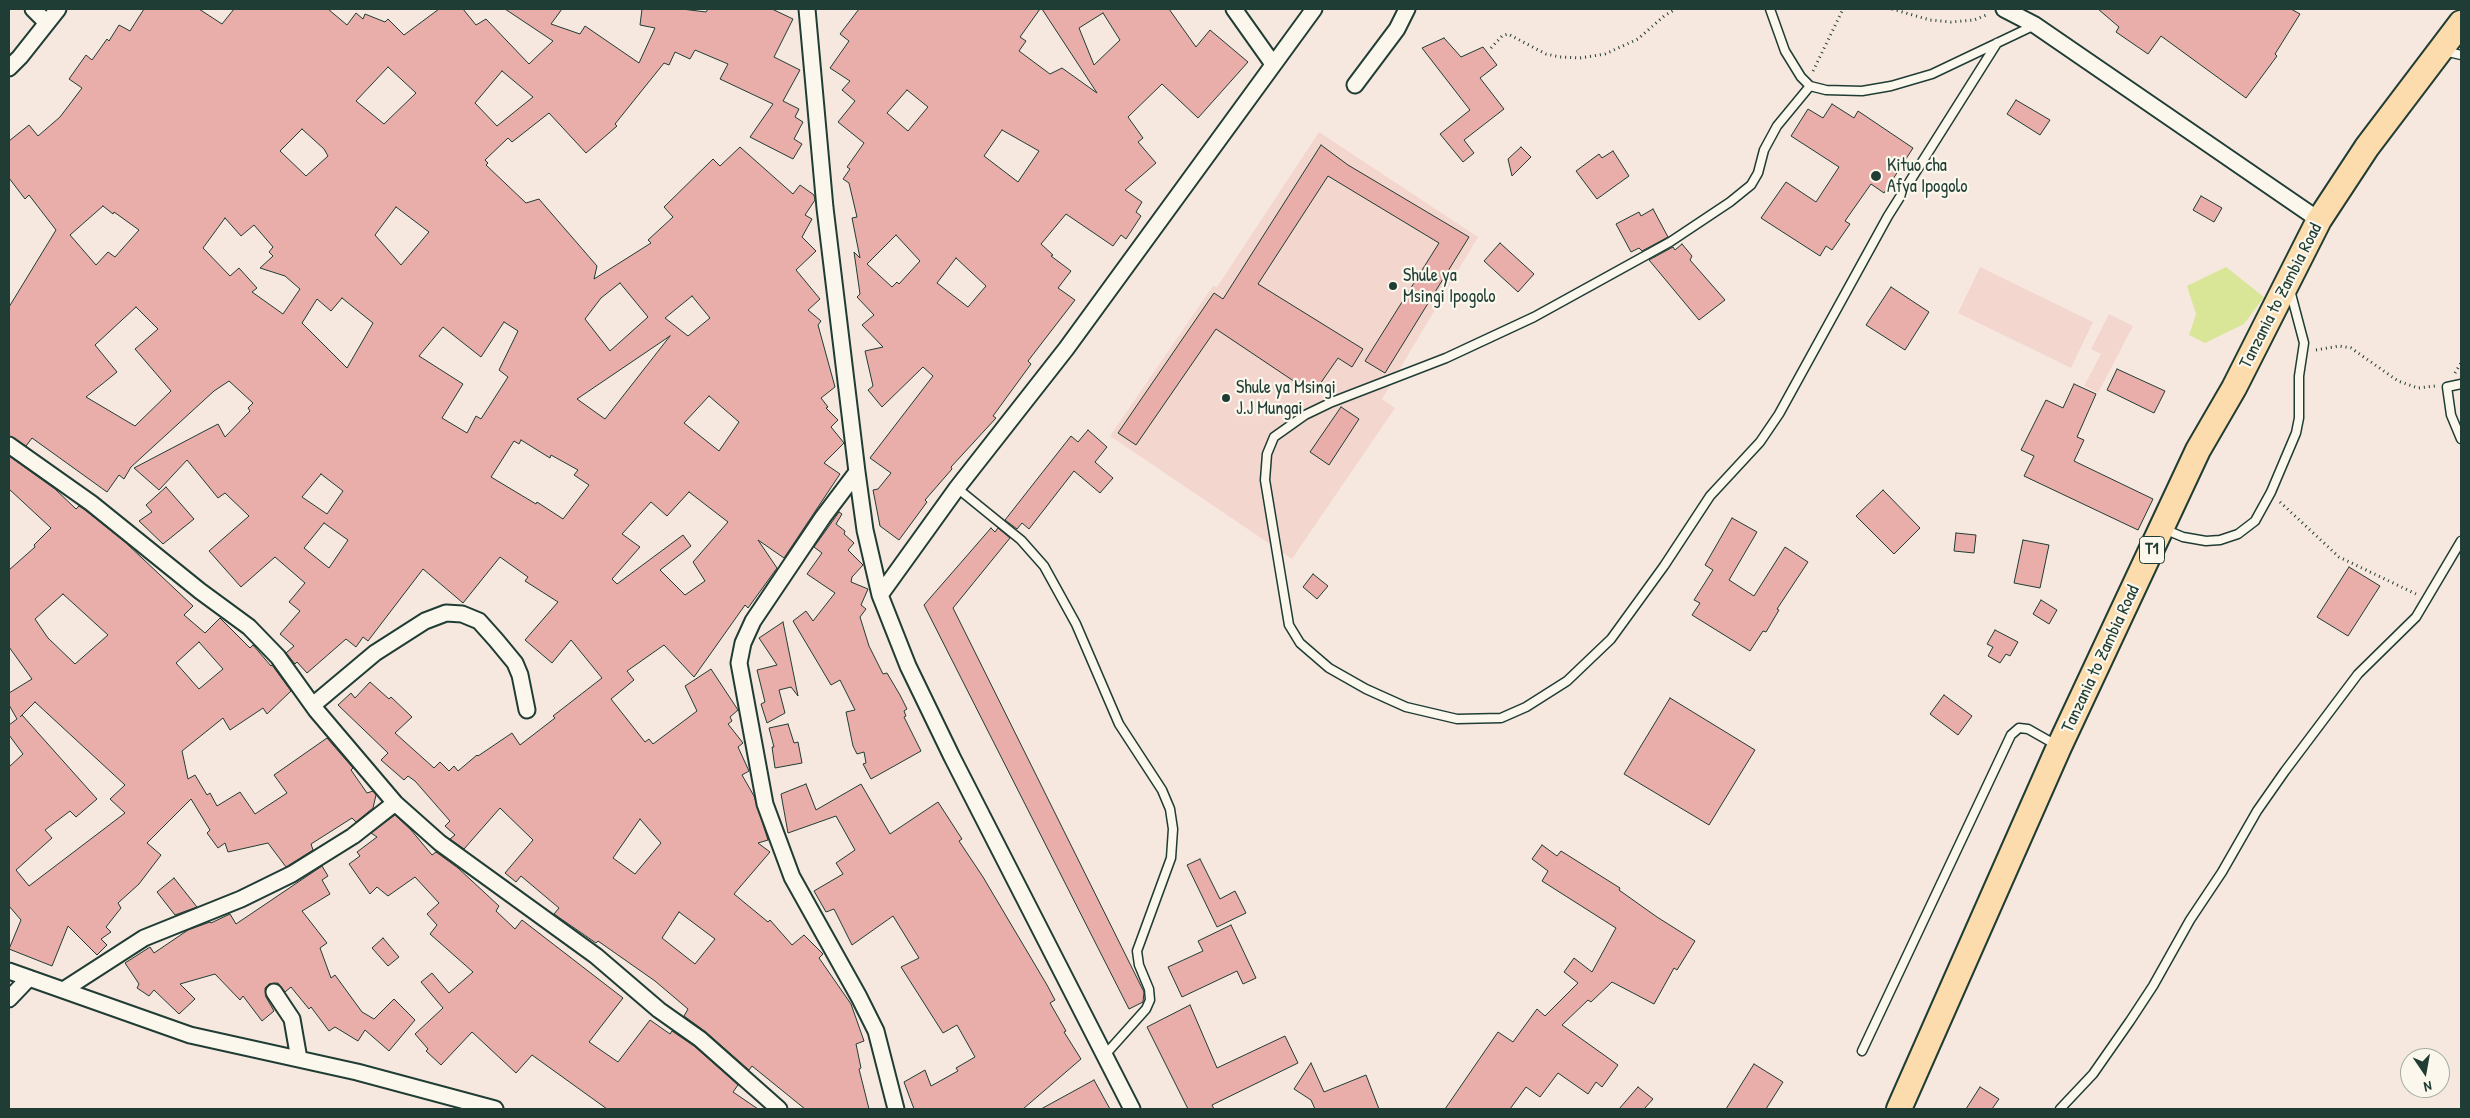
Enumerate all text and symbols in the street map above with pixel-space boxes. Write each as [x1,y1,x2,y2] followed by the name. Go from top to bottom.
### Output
[1887,155,1968,198] place label: Kituo cha Afya Ipogolo
[1869,169,1883,183] marker: Kituo cha Afya Ipogolo
[2235,220,2327,372] street label: Tanzania to Zambia Road
[1403,265,1495,308] place label: Shule ya Msingi Ipogolo
[1387,280,1399,292] marker: Shule ya Msingi Ipogolo
[1236,377,1336,419] place label: Shule ya Msingi J.J Mungai
[1220,392,1232,404] marker: Shule ya Msingi J.J Mungai
[2140,536,2164,564] road number: T1
[2057,582,2145,736] street label: Tanzania to Zambia Road
[2400,1048,2450,1098] north arrow
[2422,1077,2434,1097] text: N

